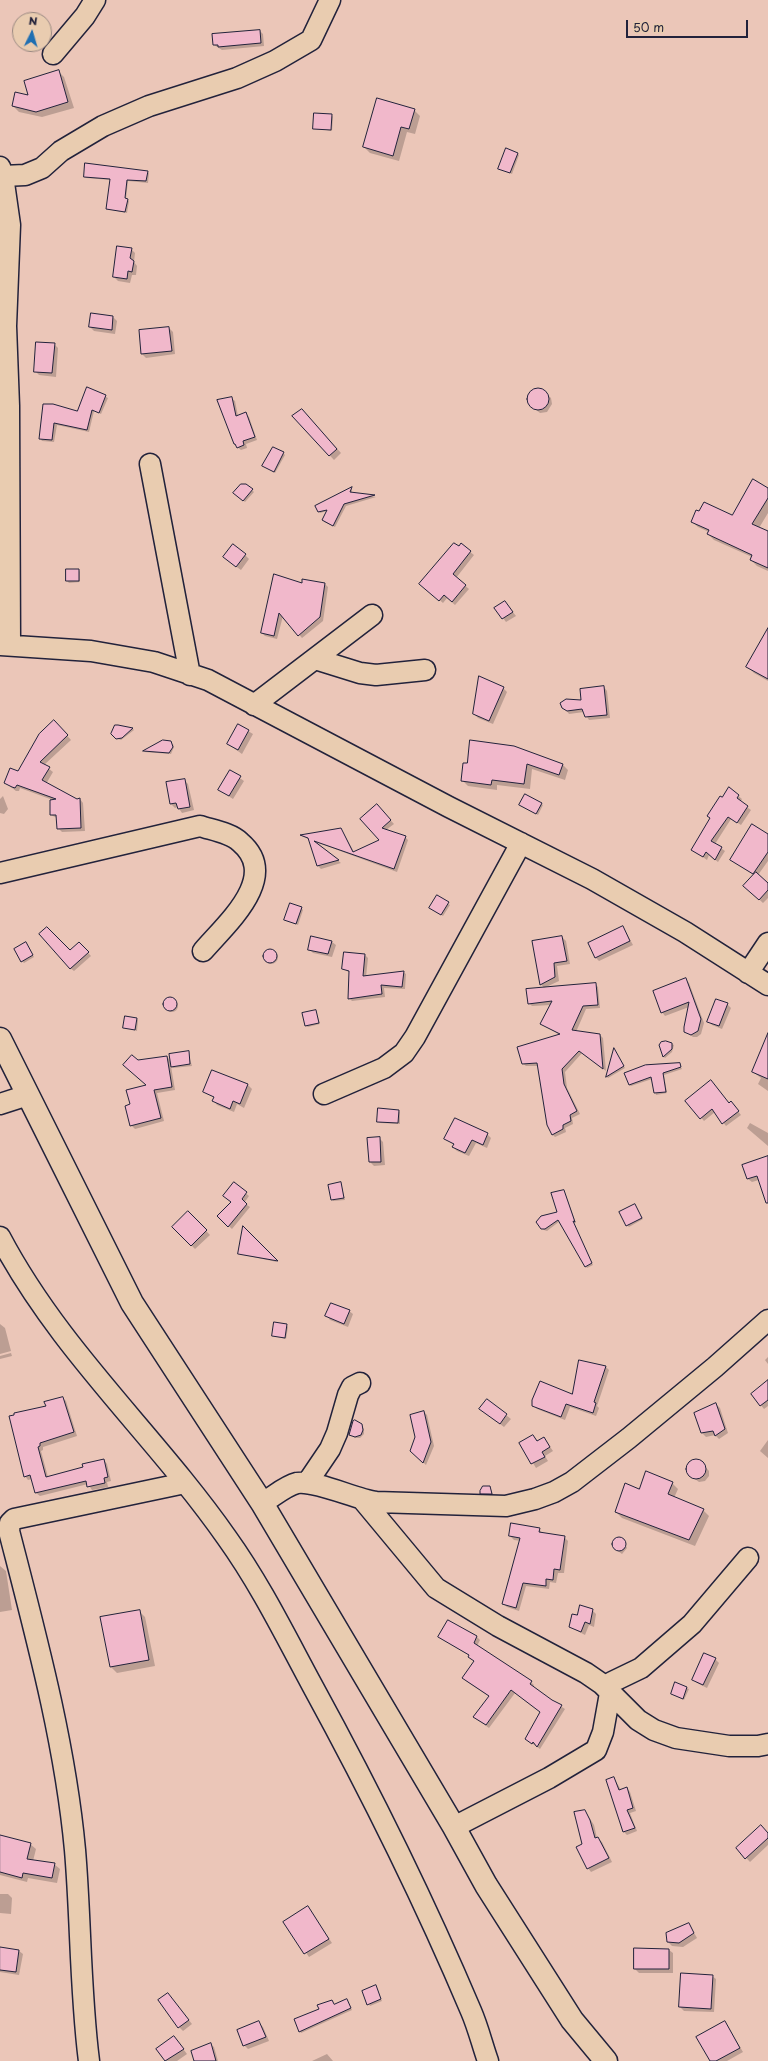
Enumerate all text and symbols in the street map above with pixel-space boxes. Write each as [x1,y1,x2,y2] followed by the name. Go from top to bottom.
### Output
[12,12,52,52] north arrow
[28,12,38,29] text: N
[628,12,750,38] scale bar
[633,18,664,36] text: 50 m

